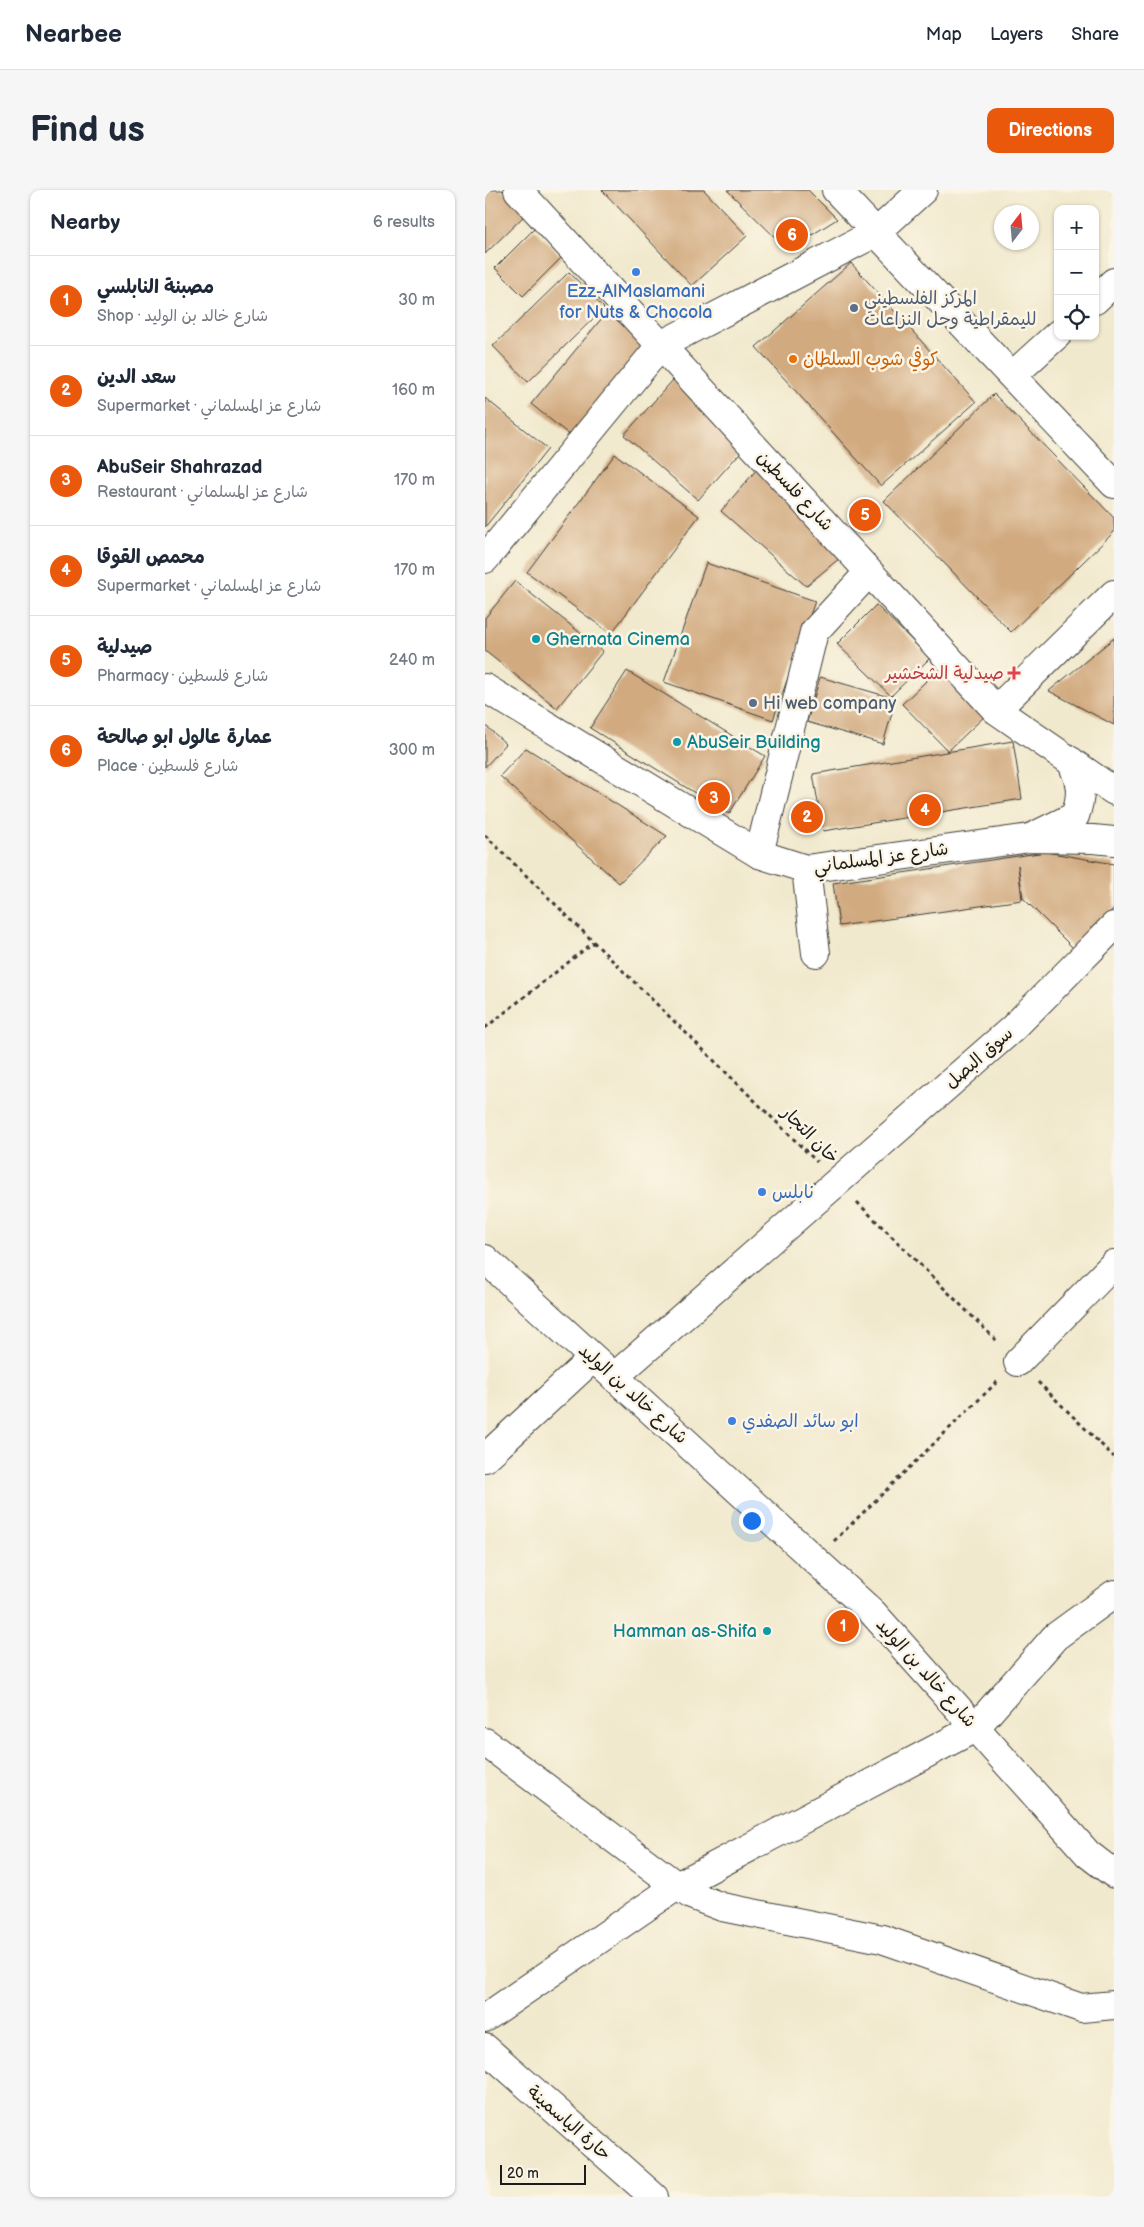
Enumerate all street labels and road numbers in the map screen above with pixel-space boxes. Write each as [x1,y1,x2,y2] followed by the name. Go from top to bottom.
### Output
[752,447,837,536] street label: شارع فلسطين
[812,838,950,883] street label: شارع عز المسلماني
[941,1023,1017,1093] street label: سوق البصل
[776,1101,843,1168] street label: خان التجار
[574,1340,692,1449] street label: شارع خالد بن الوليد
[871,1614,980,1732] street label: شارع خالد بن الوليد
[523,2081,615,2165] street label: حارة الياسمينة

